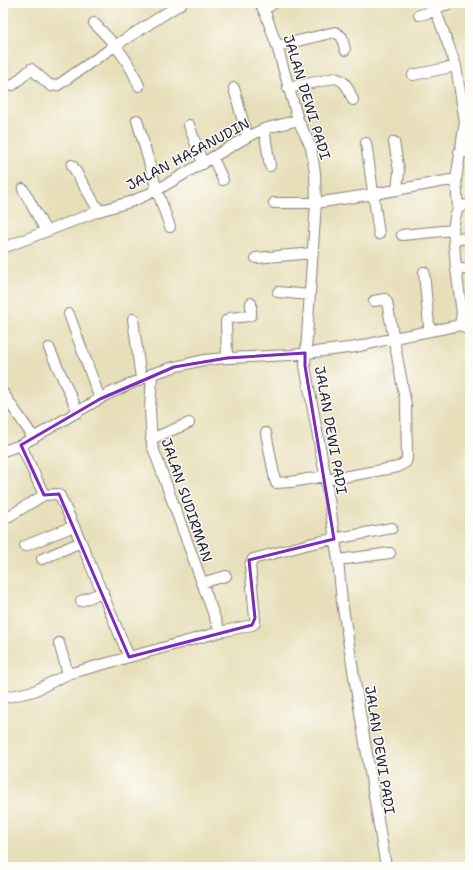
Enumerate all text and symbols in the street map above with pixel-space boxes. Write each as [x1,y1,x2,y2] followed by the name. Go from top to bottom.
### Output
[279,32,335,162] street label: JALAN DEWI PADI
[123,114,253,194] street label: JALAN HASANUDIN
[311,365,351,496] street label: JALAN DEWI PADI
[157,436,217,564] street label: JALAN SUDIRMAN
[361,685,399,816] street label: JALAN DEWI PADI

